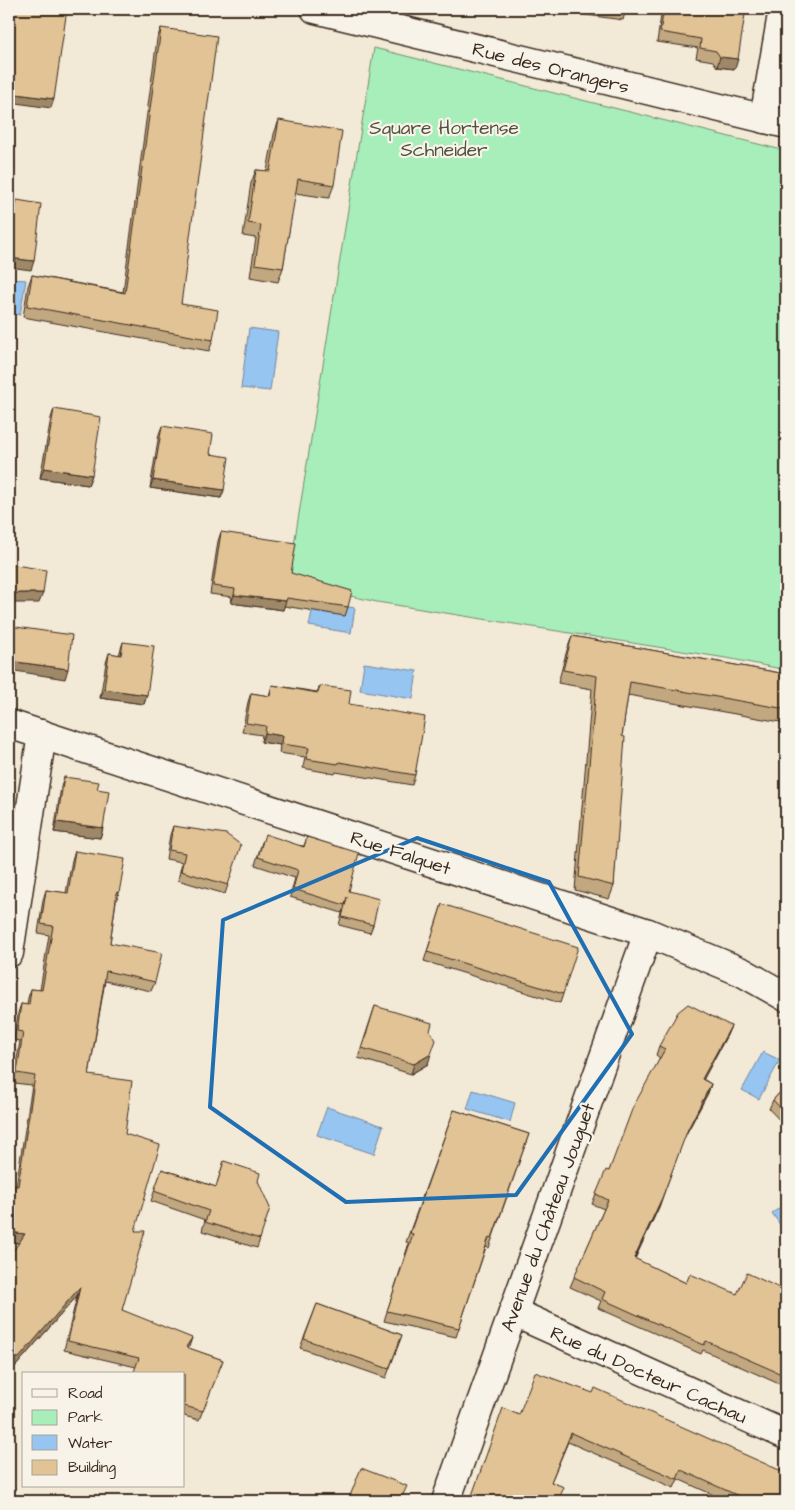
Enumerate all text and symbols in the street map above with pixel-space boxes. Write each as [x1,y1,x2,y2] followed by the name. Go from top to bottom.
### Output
[469,36,632,102] street label: Rue des Orangers
[369,115,519,164] park label: Square Hortense Schneider
[347,824,455,882] street label: Rue Falquet
[494,1099,603,1336] street label: Avenue du Château Jouguet
[546,1320,751,1431] street label: Rue du Docteur Cachau
[22,1372,185,1488] legend
[68,1383,103,1404] text: Road
[68,1407,103,1428] text: Park
[68,1433,112,1454] text: Water
[68,1457,116,1479] text: Building

